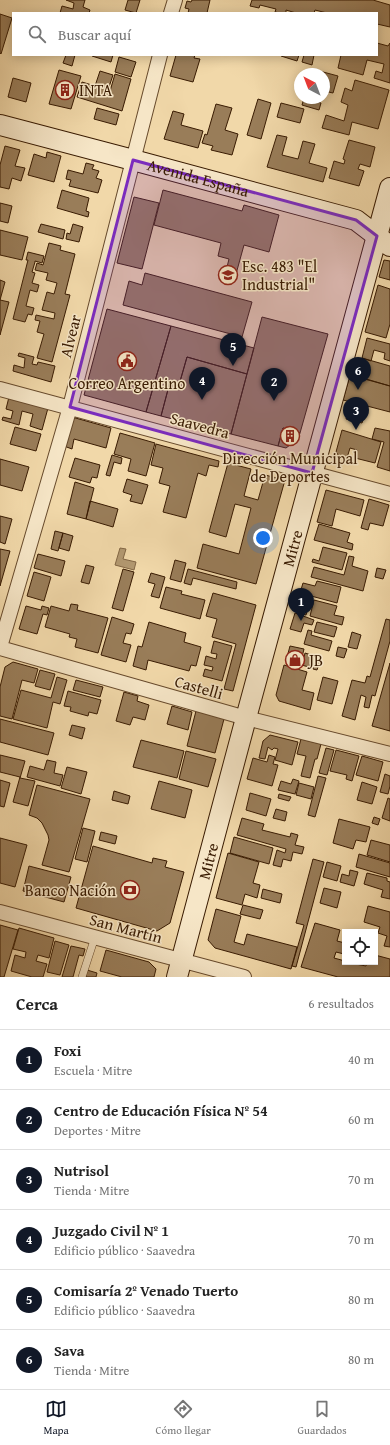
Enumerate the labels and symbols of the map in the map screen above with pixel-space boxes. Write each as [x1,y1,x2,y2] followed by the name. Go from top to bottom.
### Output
[294,68,330,104] north arrow
[79,78,112,102] place label: INTA
[54,79,76,101] building icon: INTA
[145,152,252,203] street label: Avenida España
[242,254,318,296] place label: Esc. 483 "El Industrial"
[217,264,239,286] school or university icon: Esc. 483 "El Industrial"
[53,312,87,360] street label: Alvear
[220,333,246,366] pin: 5
[116,350,138,372] public building icon: Correo Argentino
[345,357,371,390] pin: 6
[189,367,215,400] pin: 4
[261,368,287,401] pin: 2
[68,371,186,395] place label: Correo Argentino
[343,397,369,430] pin: 3
[168,406,233,445] street label: Saavedra
[279,425,301,447] building icon: Dirección Municipal de Deportes
[223,446,358,488] place label: Dirección Municipal de Deportes
[276,527,309,569] street label: Mitre
[253,528,273,548] your location
[288,588,314,621] pin: 1
[307,648,323,672] place label: JB
[284,649,306,671] shop icon: JB
[172,669,226,705] street label: Castelli
[192,840,224,882] street label: Mitre
[25,878,116,902] place label: Banco Nación
[119,879,141,901] bank icon: Banco Nación
[87,907,165,949] street label: San Martín

